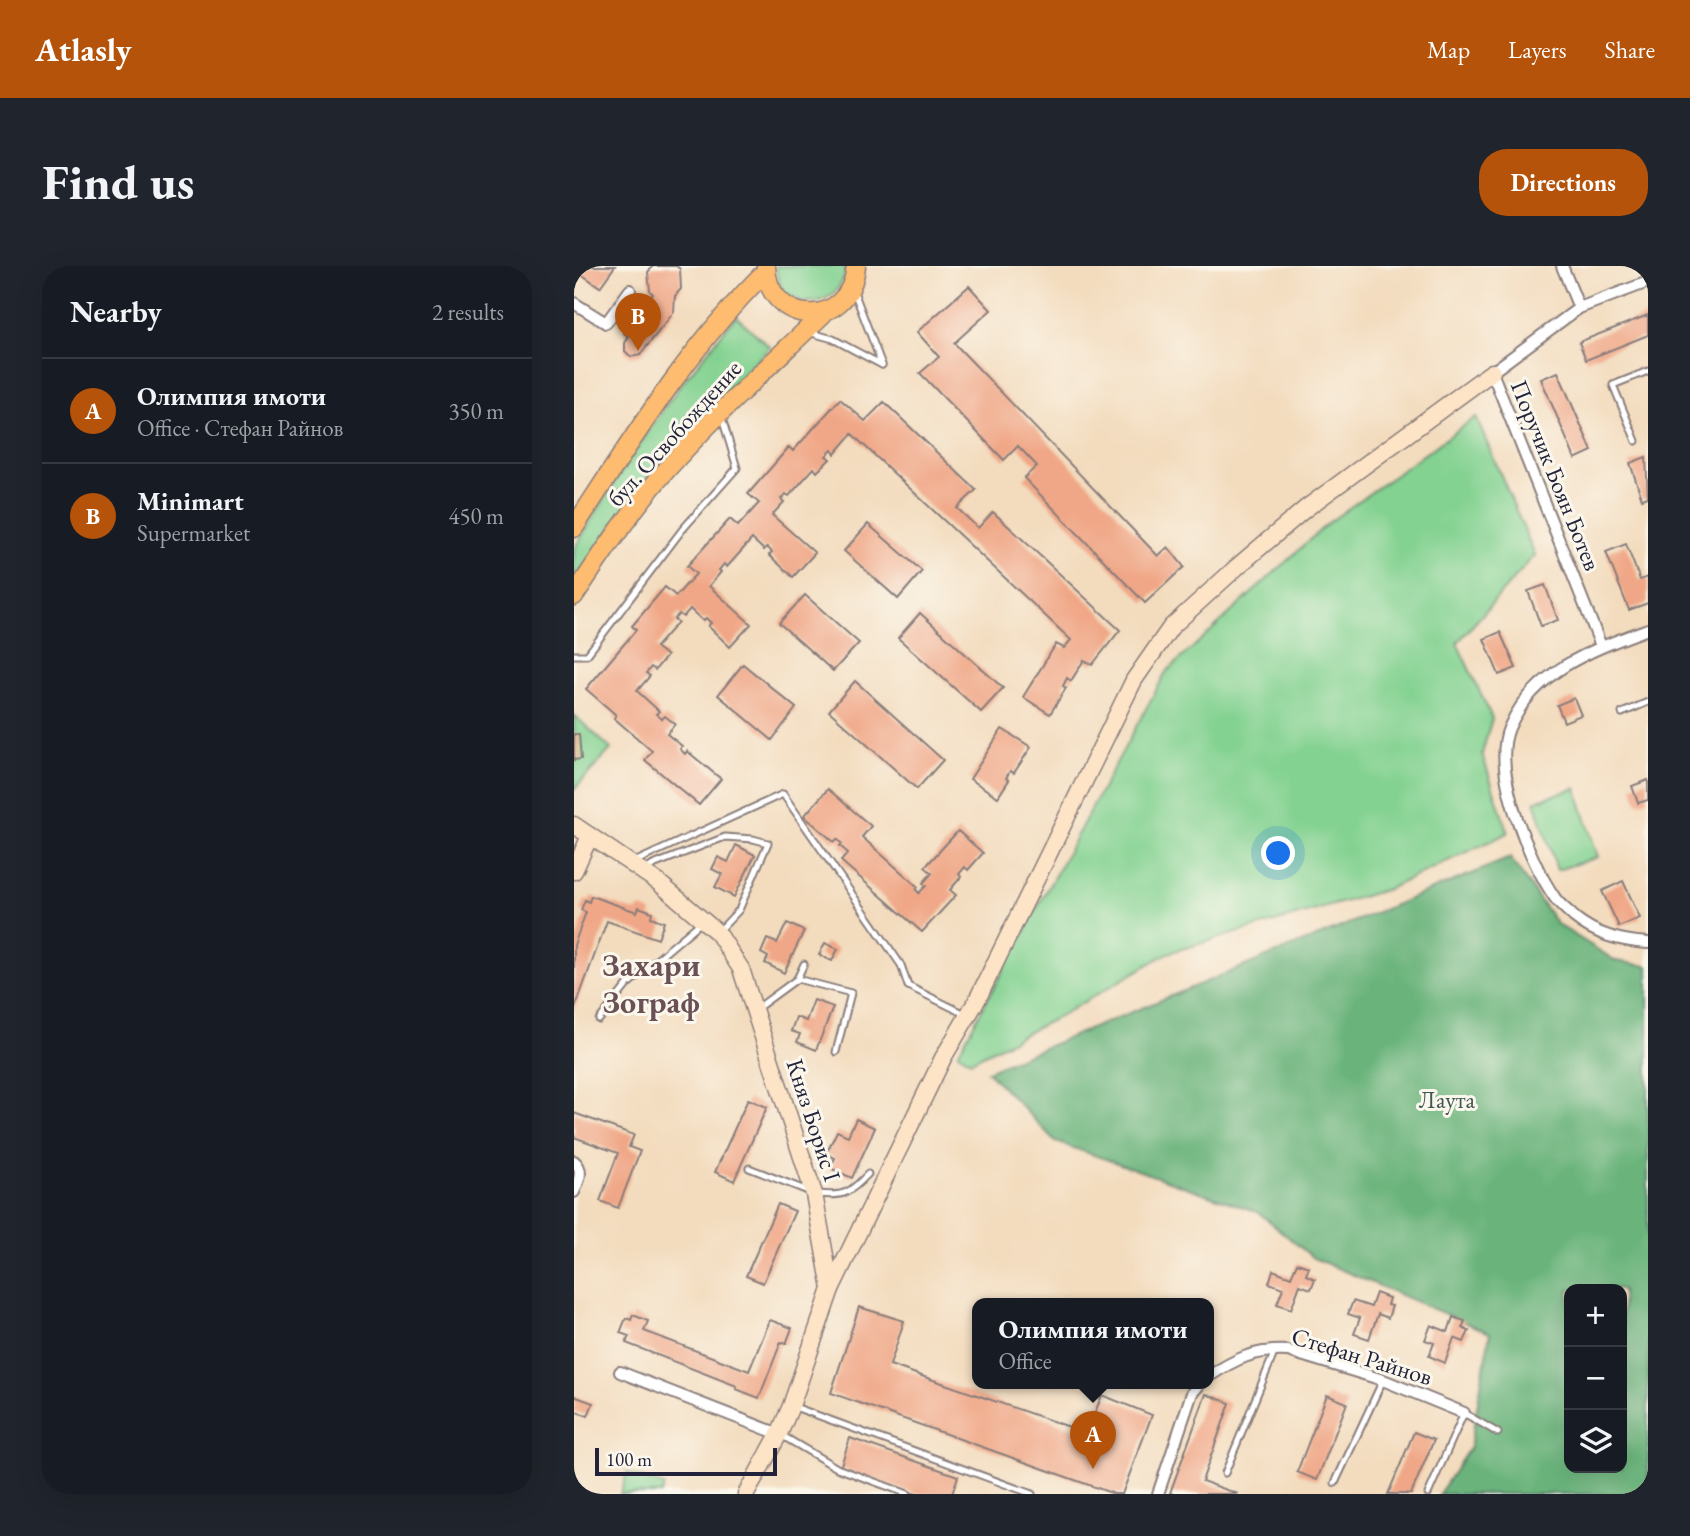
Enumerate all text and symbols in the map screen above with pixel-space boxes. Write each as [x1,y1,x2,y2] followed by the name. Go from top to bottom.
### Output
[35,28,132,71] text: Atlasly
[1427,34,1470,65] text: Map
[1508,34,1567,65] text: Layers
[1605,34,1655,65] text: Share
[1479,149,1648,216] button: Directions
[42,150,194,214] text: Find us
[70,292,162,331] text: Nearby
[615,293,661,351] pin: B
[432,297,504,327] text: 2 results
[600,353,748,513] street label: бул. Освобождение
[1504,375,1608,575] street label: Поручик Боян Ботев
[137,379,326,413] text: Олимпия имоти
[85,396,101,426] text: A
[448,396,504,426] text: 350 m
[137,413,343,443] text: Office · Стефан Райнов
[137,484,244,518] text: Minimart
[86,501,100,531] text: B
[448,501,504,531] text: 450 m
[137,518,250,548] text: Supermarket
[1261,836,1295,870] your location
[602,944,700,1023] district label: Захари Зограф
[780,1055,848,1185] street label: Княз Борис I
[1419,1084,1476,1115] park label: Лаута
[1564,1284,1627,1473] map controls
[1564,1284,1627,1347] button: +
[972,1298,1214,1389] popup
[998,1312,1188,1346] text: Олимпия имоти
[1288,1320,1436,1392] street label: Стефан Райнов
[998,1346,1052,1376] text: Office
[1564,1347,1627,1410] button: −
[1564,1410,1627,1473] button: layers
[1070,1411,1116,1469] pin: A
[595,1445,777,1477] scale bar
[606,1447,652,1472] text: 100 m

